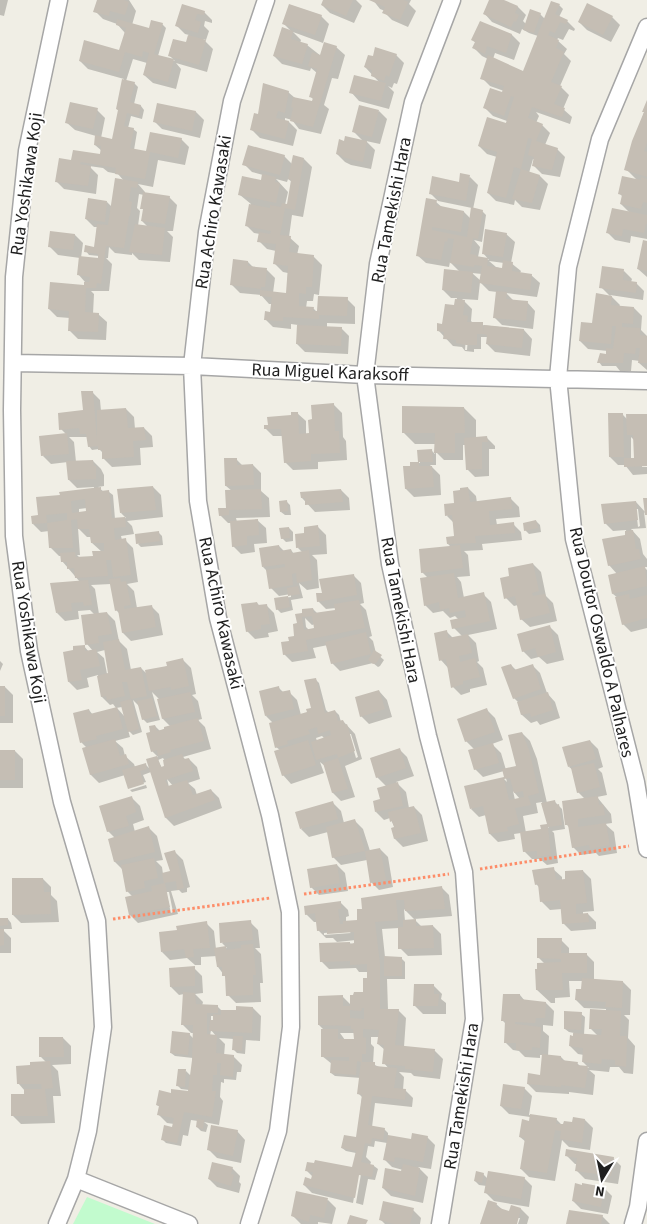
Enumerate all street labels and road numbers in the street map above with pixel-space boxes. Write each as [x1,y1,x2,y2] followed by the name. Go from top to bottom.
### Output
[4,111,49,257] street label: Rua Yoshikawa Koji
[189,133,238,291] street label: Rua Achiro Kawasaki
[365,135,418,285] street label: Rua Tamekishi Hara
[251,357,410,388] street label: Rua Miguel Karaksoff
[563,524,640,760] street label: Rua Doutor Oswaldo A Palhares
[192,534,249,692] street label: Rua Achiro Kawasaki
[374,535,427,685] street label: Rua Tamekishi Hara
[5,559,52,705] street label: Rua Yoshikawa Koji
[438,1021,485,1171] street label: Rua Tamekishi Hara

